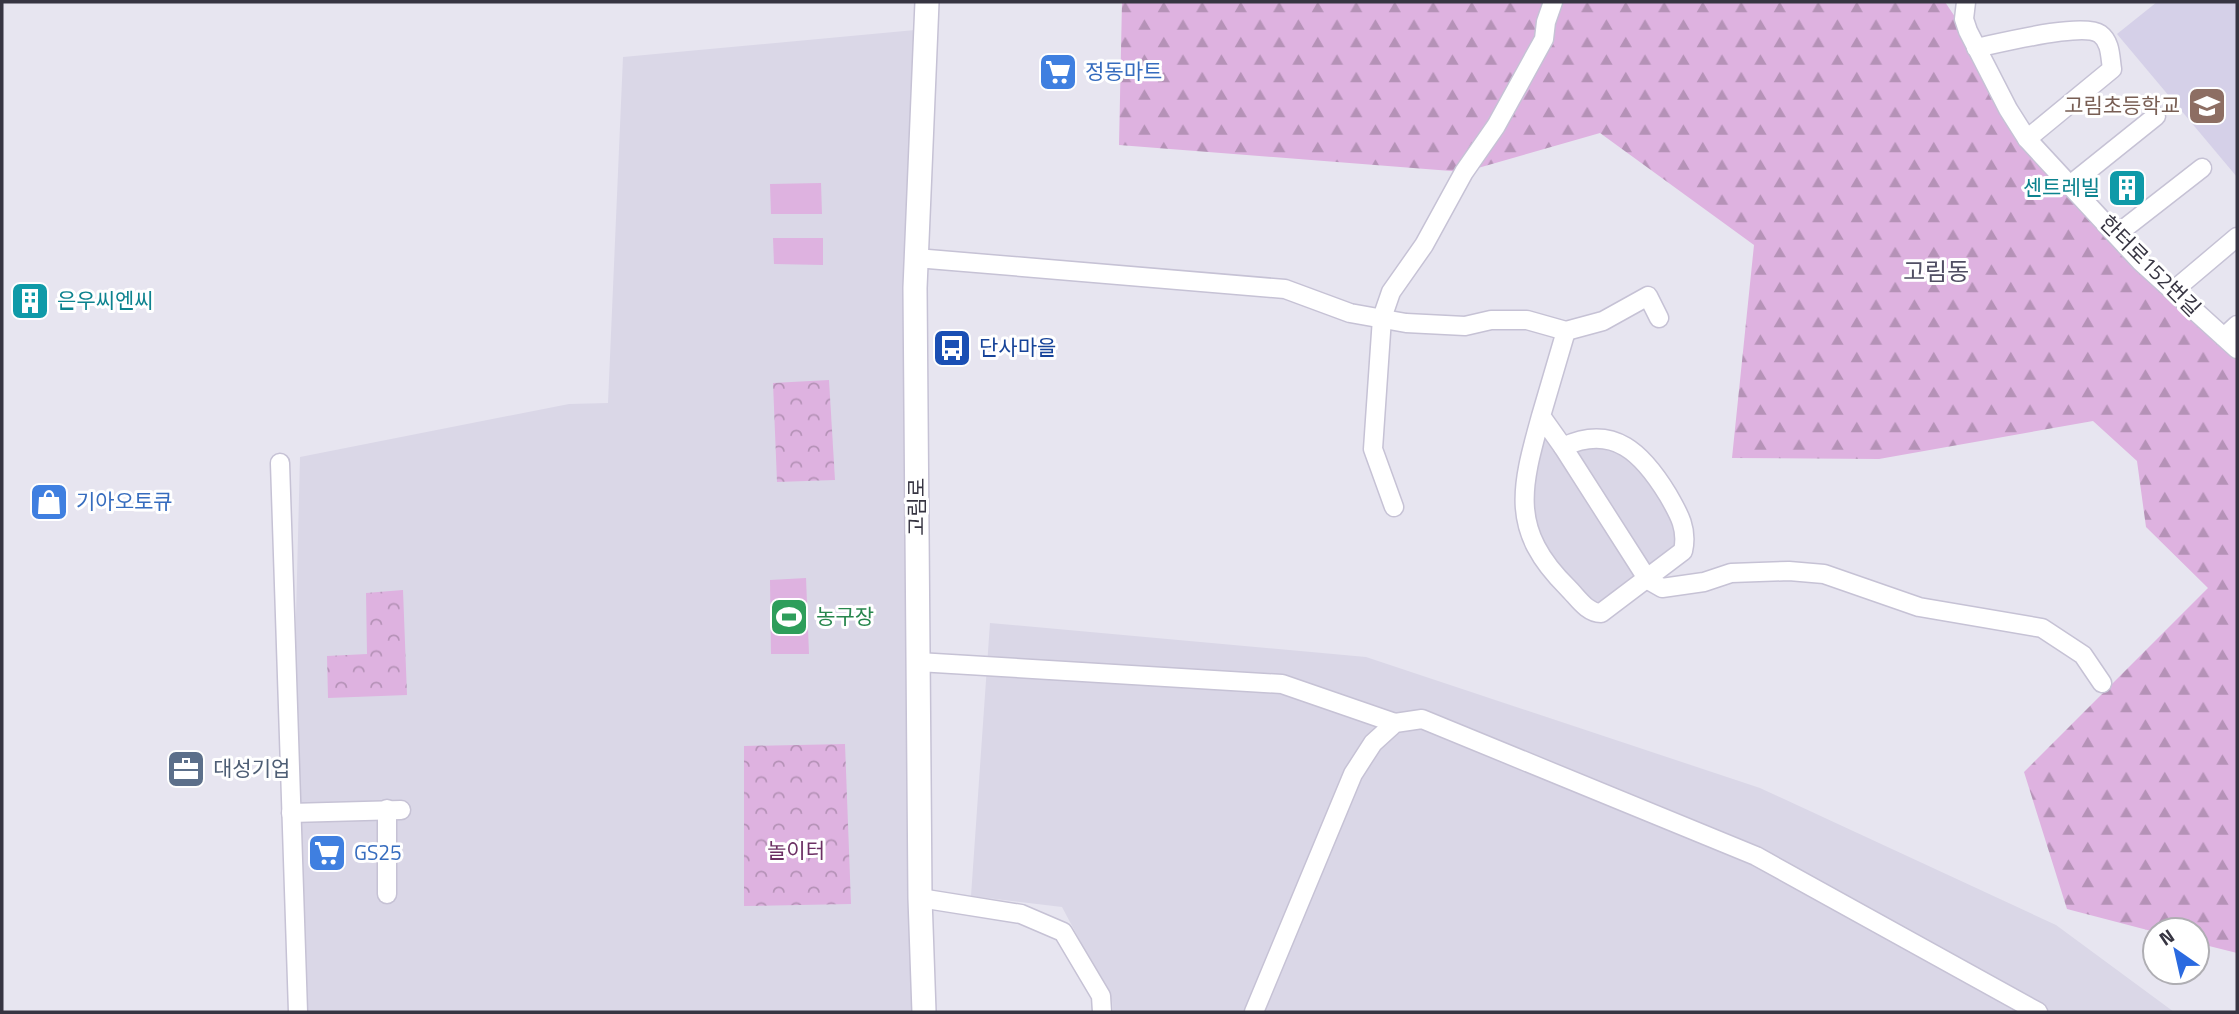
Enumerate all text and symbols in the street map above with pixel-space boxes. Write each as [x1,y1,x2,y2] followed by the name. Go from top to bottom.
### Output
[1037,51,1079,93] supermarket icon: 정동마트
[1085,55,1162,87] place label: 정동마트
[2186,85,2228,127] school or university icon: 고림초등학교
[2064,89,2180,121] place label: 고림초등학교
[2106,167,2148,209] building icon: 센트레빌
[2023,171,2100,203] place label: 센트레빌
[2093,207,2209,323] street label: 한터로152번길
[1903,253,1969,289] district label: 고림동
[9,280,51,322] building icon: 은우씨엔씨
[57,284,154,316] place label: 은우씨엔씨
[931,327,973,369] bus stop icon: 단사마을
[979,331,1056,363] place label: 단사마을
[900,478,932,536] street label: 고림로
[28,481,70,523] shop icon: 기아오토큐
[76,485,173,517] place label: 기아오토큐
[768,596,810,638] sports icon: 농구장
[816,600,874,632] place label: 농구장
[165,748,207,790] office icon: 대성기업
[213,752,290,784] place label: 대성기업
[306,832,348,874] supermarket icon: GS25
[767,834,825,866] park label: 놀이터
[354,836,402,868] place label: GS25
[2141,916,2211,986] north arrow
[2153,921,2180,952] text: N

